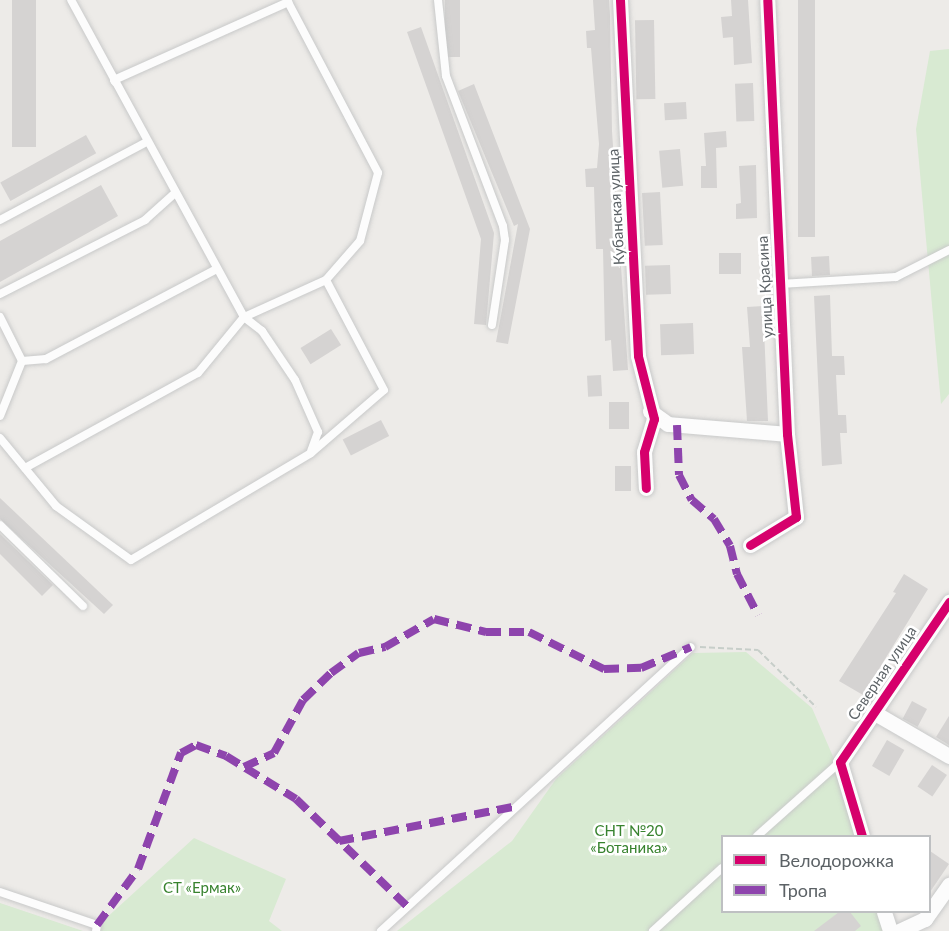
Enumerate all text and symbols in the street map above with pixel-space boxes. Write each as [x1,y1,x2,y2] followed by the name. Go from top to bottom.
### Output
[604,148,628,266] street label: Кубанская улица
[753,235,777,339] street label: улица Красина
[844,623,920,723] street label: Северная улица
[590,821,668,856] park label: СНТ №20 «Ботаника»
[721,835,931,913] legend
[779,849,894,871] text: Велодорожка
[163,879,241,897] park label: СТ «Ермак»
[779,879,827,901] text: Тропа

